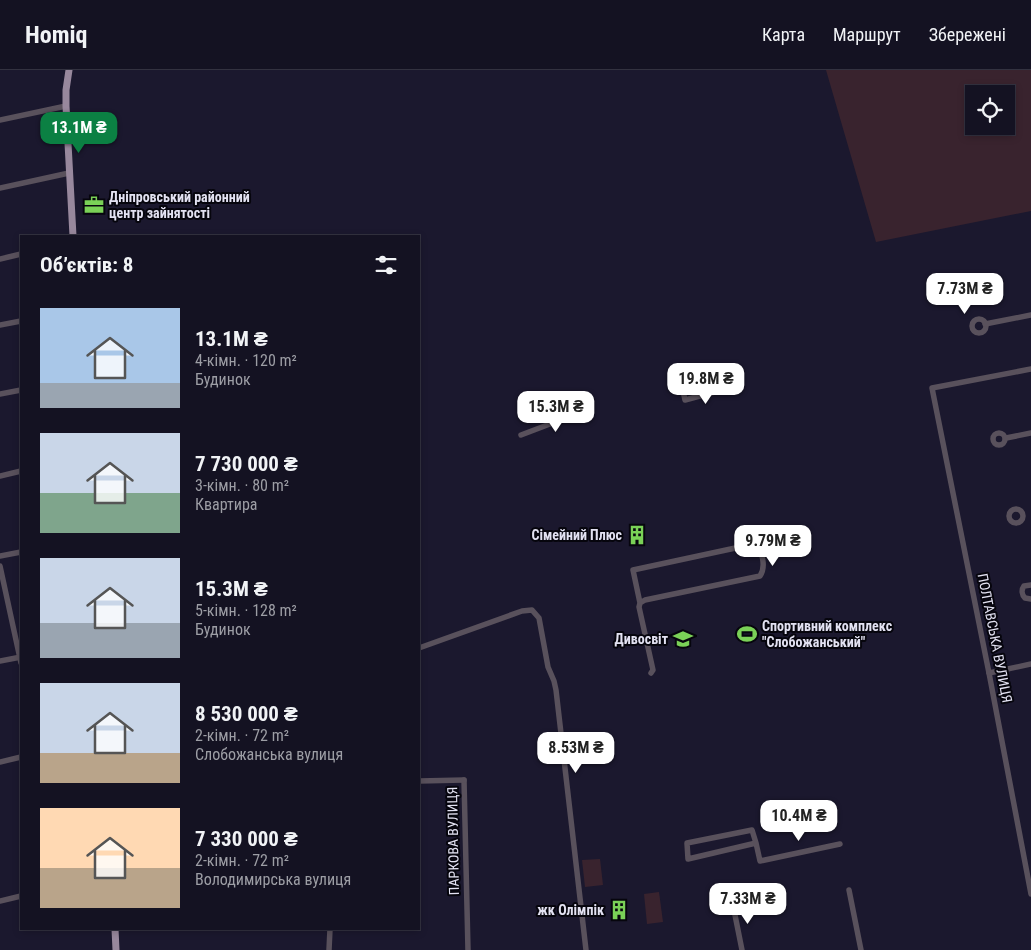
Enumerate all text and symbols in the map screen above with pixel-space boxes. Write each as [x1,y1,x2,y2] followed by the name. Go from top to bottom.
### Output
[25,21,87,49] text: Homiq
[762,24,805,45] text: Карта
[833,24,901,45] text: Маршрут
[929,24,1006,45] text: Збережені
[965,85,1015,135] map controls
[965,85,1015,135] button: locate
[33,112,125,154] pin: 13.1M ₴
[51,118,107,137] text: 13.1M ₴
[109,189,250,221] place label: Дніпровський районний центр зайнятості
[83,194,105,216] office icon: Дніпровський районний центр зайнятості
[372,251,400,279] icon: filters
[40,253,133,277] text: Об’єктів: 8
[919,272,1011,315] pin: 7.73M ₴
[937,279,993,298] text: 7.73M ₴
[195,327,268,351] text: 13.1M ₴
[80,328,140,388] icon: home
[195,351,297,370] text: 4-кімн. · 120 m²
[660,362,752,405] pin: 19.8M ₴
[678,369,734,388] text: 19.8M ₴
[195,370,251,389] text: Будинок
[510,390,602,433] pin: 15.3M ₴
[528,397,584,416] text: 15.3M ₴
[195,452,298,476] text: 7 730 000 ₴
[80,453,140,513] icon: home
[195,476,289,495] text: 3-кімн. · 80 m²
[195,495,257,514] text: Квартира
[626,524,648,546] building icon: Сімейний Плюс
[727,524,819,567] pin: 9.79M ₴
[531,527,623,543] place label: Сімейний Плюс
[745,531,801,550] text: 9.79M ₴
[975,572,1015,704] street label: ПОЛТАВСЬКА ВУЛИЦЯ
[195,577,268,601] text: 15.3M ₴
[80,578,140,638] icon: home
[195,601,297,620] text: 5-кімн. · 128 m²
[762,618,893,650] place label: Спортивний комплекс "Слобожанський"
[195,620,251,639] text: Будинок
[736,623,758,645] sports icon: Спортивний комплекс "Слобожанський"
[672,628,694,650] school or university icon: Дивосвіт
[615,631,669,647] place label: Дивосвіт
[195,702,298,726] text: 8 530 000 ₴
[80,703,140,763] icon: home
[195,726,289,745] text: 2-кімн. · 72 m²
[530,732,622,774] pin: 8.53M ₴
[548,738,604,757] text: 8.53M ₴
[195,745,343,764] text: Слобожанська вулиця
[444,787,462,895] street label: ПАРКОВА ВУЛИЦЯ
[753,800,845,842] pin: 10.4M ₴
[771,806,827,825] text: 10.4M ₴
[195,827,298,851] text: 7 330 000 ₴
[80,828,140,888] icon: home
[195,851,289,870] text: 2-кімн. · 72 m²
[195,870,351,889] text: Володимирська вулиця
[702,882,794,925] pin: 7.33M ₴
[720,889,776,908] text: 7.33M ₴
[608,899,630,921] building icon: жк Олімпік
[537,902,604,918] place label: жк Олімпік

